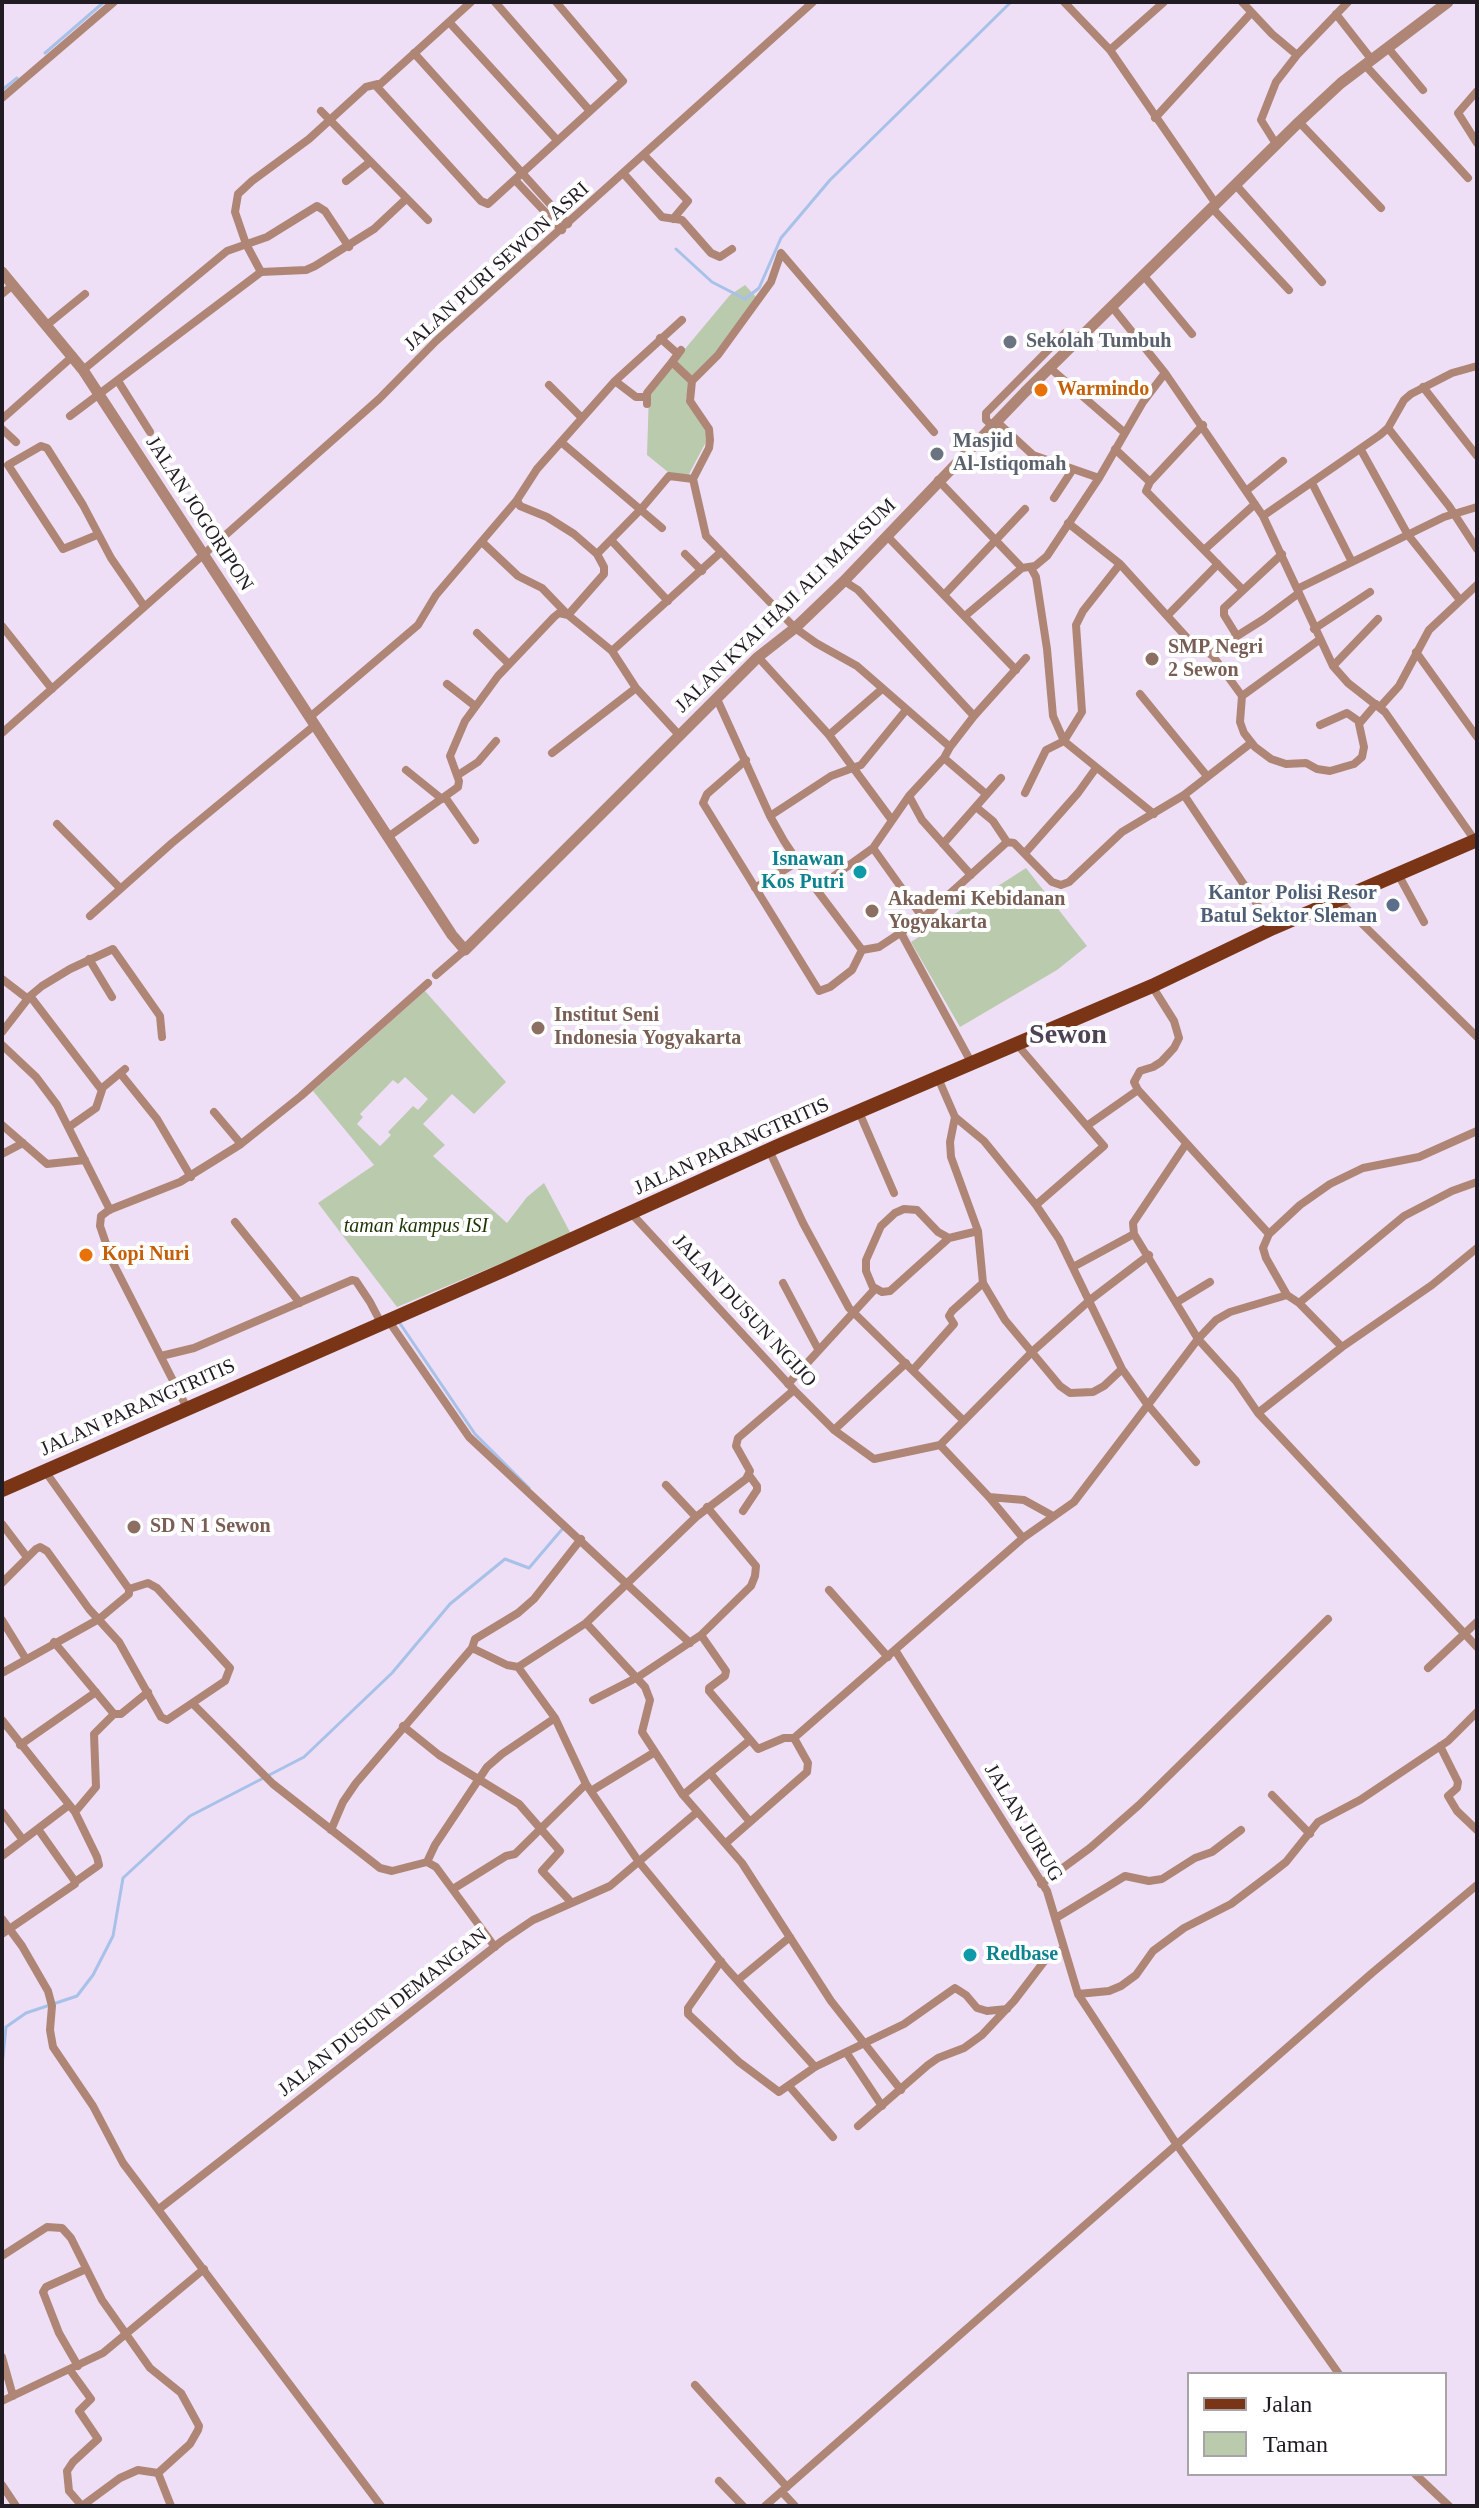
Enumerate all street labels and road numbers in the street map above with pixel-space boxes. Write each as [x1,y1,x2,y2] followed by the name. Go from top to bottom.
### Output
[400,178,594,356] street label: JALAN PURI SEWON ASRI
[140,432,258,596] street label: JALAN JOGORIPON
[671,494,901,718] street label: JALAN KYAI HAJI ALI MAKSUM
[631,1093,833,1201] street label: JALAN PARANGTRITIS
[667,1230,821,1392] street label: JALAN DUSUN NGIJO
[37,1354,239,1462] street label: JALAN PARANGTRITIS
[979,1760,1067,1886] street label: JALAN JURUG
[274,1924,492,2102] street label: JALAN DUSUN DEMANGAN

